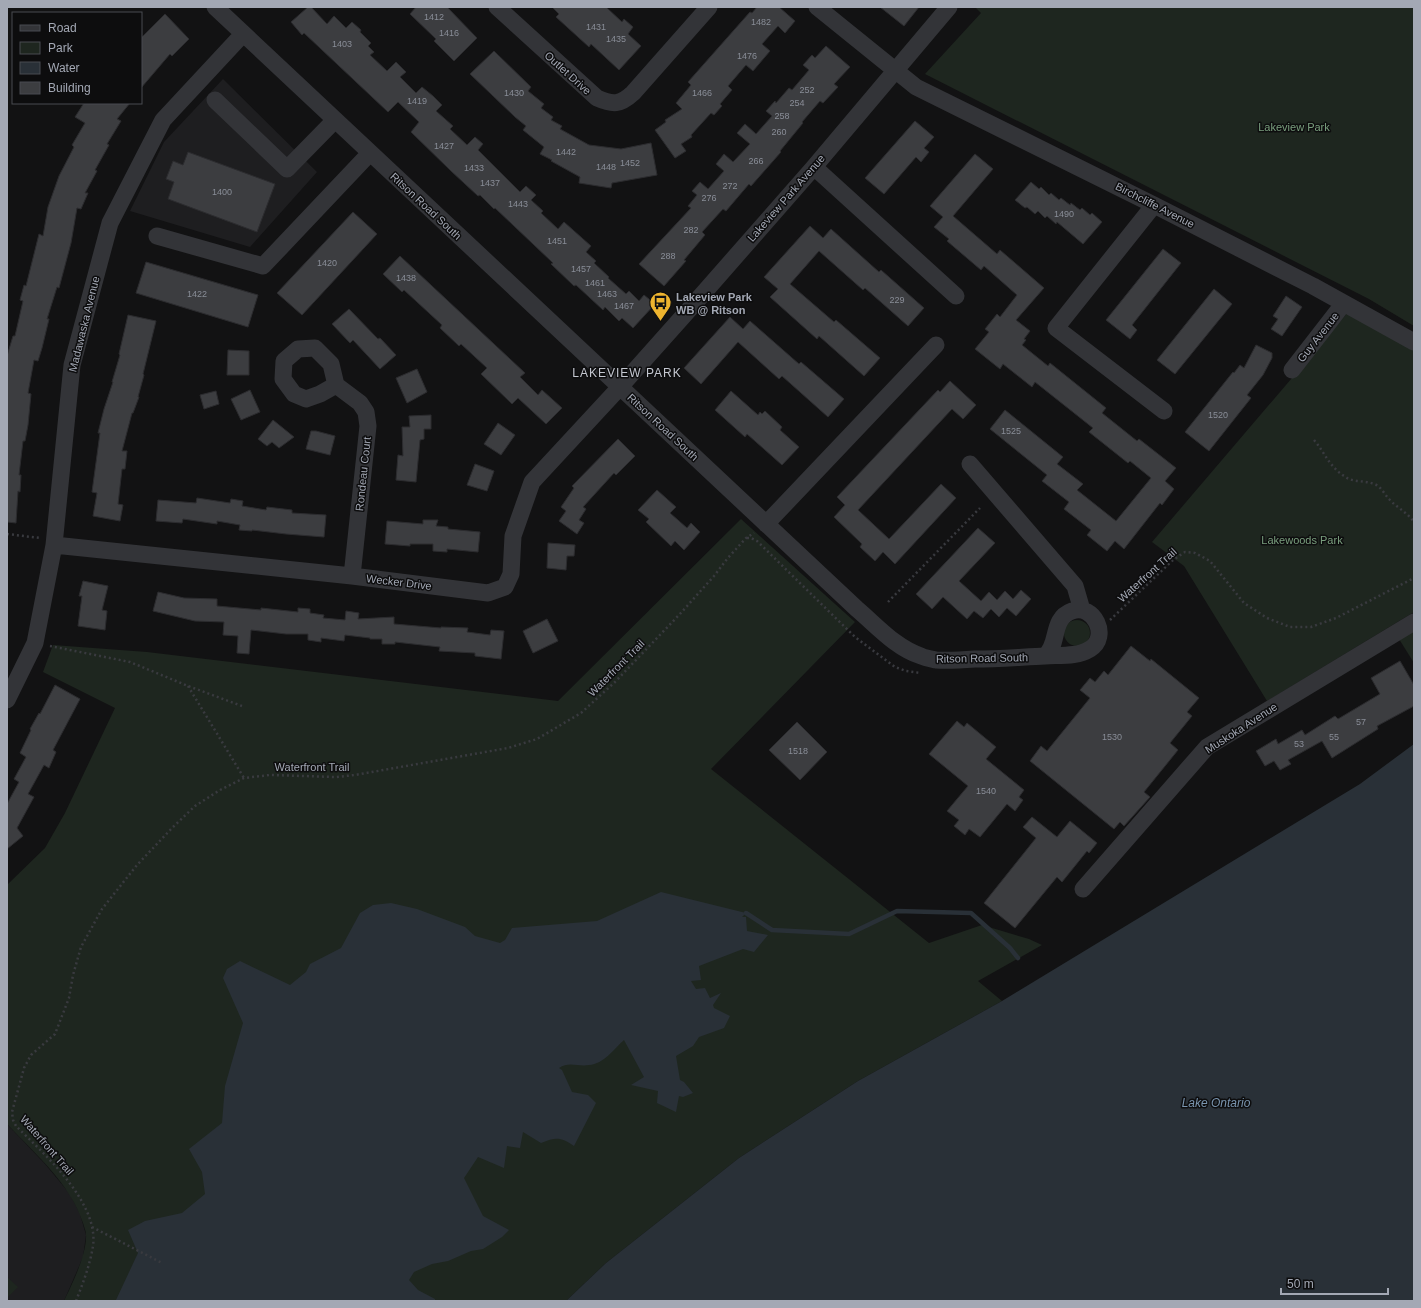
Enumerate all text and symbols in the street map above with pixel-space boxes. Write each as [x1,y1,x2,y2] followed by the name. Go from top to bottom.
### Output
[12,12,142,104] legend
[424,12,444,22] house number: 1412
[751,17,771,27] house number: 1482
[48,21,77,35] text: Road
[586,22,606,32] house number: 1431
[439,28,459,38] house number: 1416
[606,34,626,44] house number: 1435
[332,39,352,49] house number: 1403
[48,41,74,55] text: Park
[542,49,594,97] street label: Outlet Drive
[737,51,757,61] house number: 1476
[48,61,80,75] text: Water
[48,81,91,95] text: Building
[799,85,815,95] house number: 252
[504,88,524,98] house number: 1430
[692,88,712,98] house number: 1466
[407,96,427,106] house number: 1419
[789,98,805,108] house number: 254
[774,111,790,121] house number: 258
[1258,121,1330,133] park label: Lakeview Park
[771,127,787,137] house number: 260
[434,141,454,151] house number: 1427
[556,147,576,157] house number: 1442
[745,152,827,244] street label: Lakeview Park Avenue
[748,156,764,166] house number: 266
[620,158,640,168] house number: 1452
[596,162,616,172] house number: 1448
[464,163,484,173] house number: 1433
[388,170,464,242] street label: Ritson Road South
[480,178,500,188] house number: 1437
[1113,180,1197,230] street label: Birchcliffe Avenue
[722,181,738,191] house number: 272
[212,187,232,197] house number: 1400
[701,193,717,203] house number: 276
[508,199,528,209] house number: 1443
[1054,209,1074,219] house number: 1490
[683,225,699,235] house number: 282
[547,236,567,246] house number: 1451
[660,251,676,261] house number: 288
[317,258,337,268] house number: 1420
[571,264,591,274] house number: 1457
[396,273,416,283] house number: 1438
[66,275,102,373] street label: Madawaska Avenue
[585,278,605,288] house number: 1461
[187,289,207,299] house number: 1422
[597,289,617,299] house number: 1463
[647,290,673,323] bus stop icon: Lakeview Park WB @ Ritson
[676,291,753,316] place label: Lakeview Park WB @ Ritson
[889,295,905,305] house number: 229
[614,301,634,311] house number: 1467
[1295,310,1341,364] street label: Guy Avenue
[572,366,682,380] district label: LAKEVIEW PARK
[625,391,701,463] street label: Ritson Road South
[1208,410,1228,420] house number: 1520
[1001,426,1021,436] house number: 1525
[353,436,373,512] street label: Rondeau Court
[1261,534,1343,546] park label: Lakewoods Park
[1115,546,1179,604] street label: Waterfront Trail
[366,572,432,592] street label: Wecker Drive
[585,637,647,699] street label: Waterfront Trail
[936,651,1028,665] street label: Ritson Road South
[1203,700,1279,756] street label: Muskoka Avenue
[1356,717,1366,727] house number: 57
[1102,732,1122,742] house number: 1530
[1329,732,1339,742] house number: 55
[1294,739,1304,749] house number: 53
[788,746,808,756] house number: 1518
[275,761,349,773] street label: Waterfront Trail
[976,786,996,796] house number: 1540
[1182,1096,1251,1110] water label: Lake Ontario
[18,1113,76,1177] street label: Waterfront Trail
[1281,1270,1388,1296] scale bar
[1287,1277,1314,1291] text: 50 m

